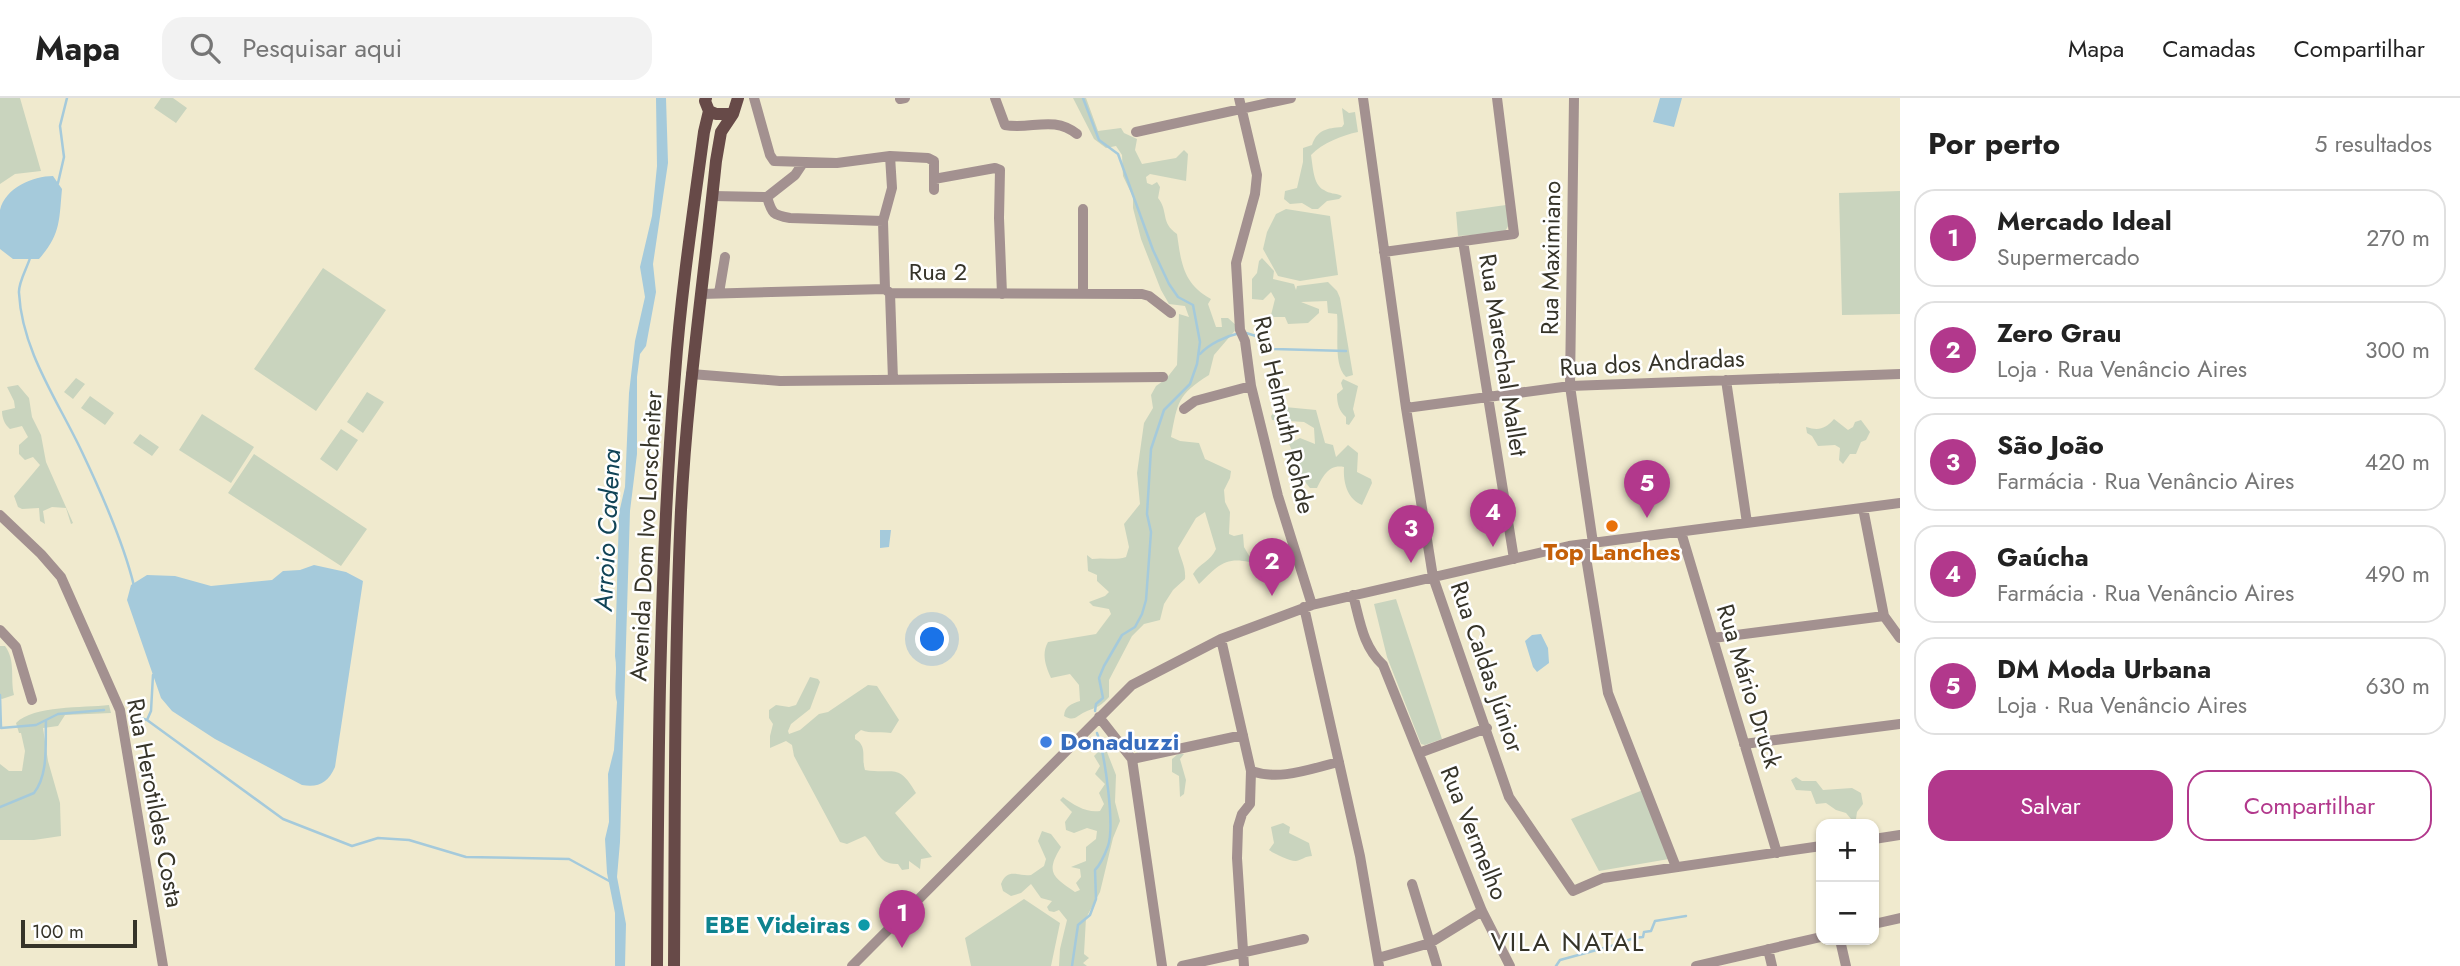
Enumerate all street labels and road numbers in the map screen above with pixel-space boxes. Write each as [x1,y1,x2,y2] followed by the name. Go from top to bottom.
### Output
[1532,181,1569,335] street label: Rua Maximiano
[1470,251,1537,459] street label: Rua Marechal Mallet
[909,254,967,289] street label: Rua 2
[1245,313,1324,517] street label: Rua Helmuth Rohde
[1559,340,1745,385] street label: Rua dos Andradas
[620,389,671,682] street label: Avenida Dom Ivo Lorscheiter
[1442,577,1533,758] street label: Rua Caldas Júnior
[1708,600,1791,773] street label: Rua Mário Druck
[118,695,193,910] street label: Rua Herotildes Costa
[1432,761,1517,905] street label: Rua Vermelho

